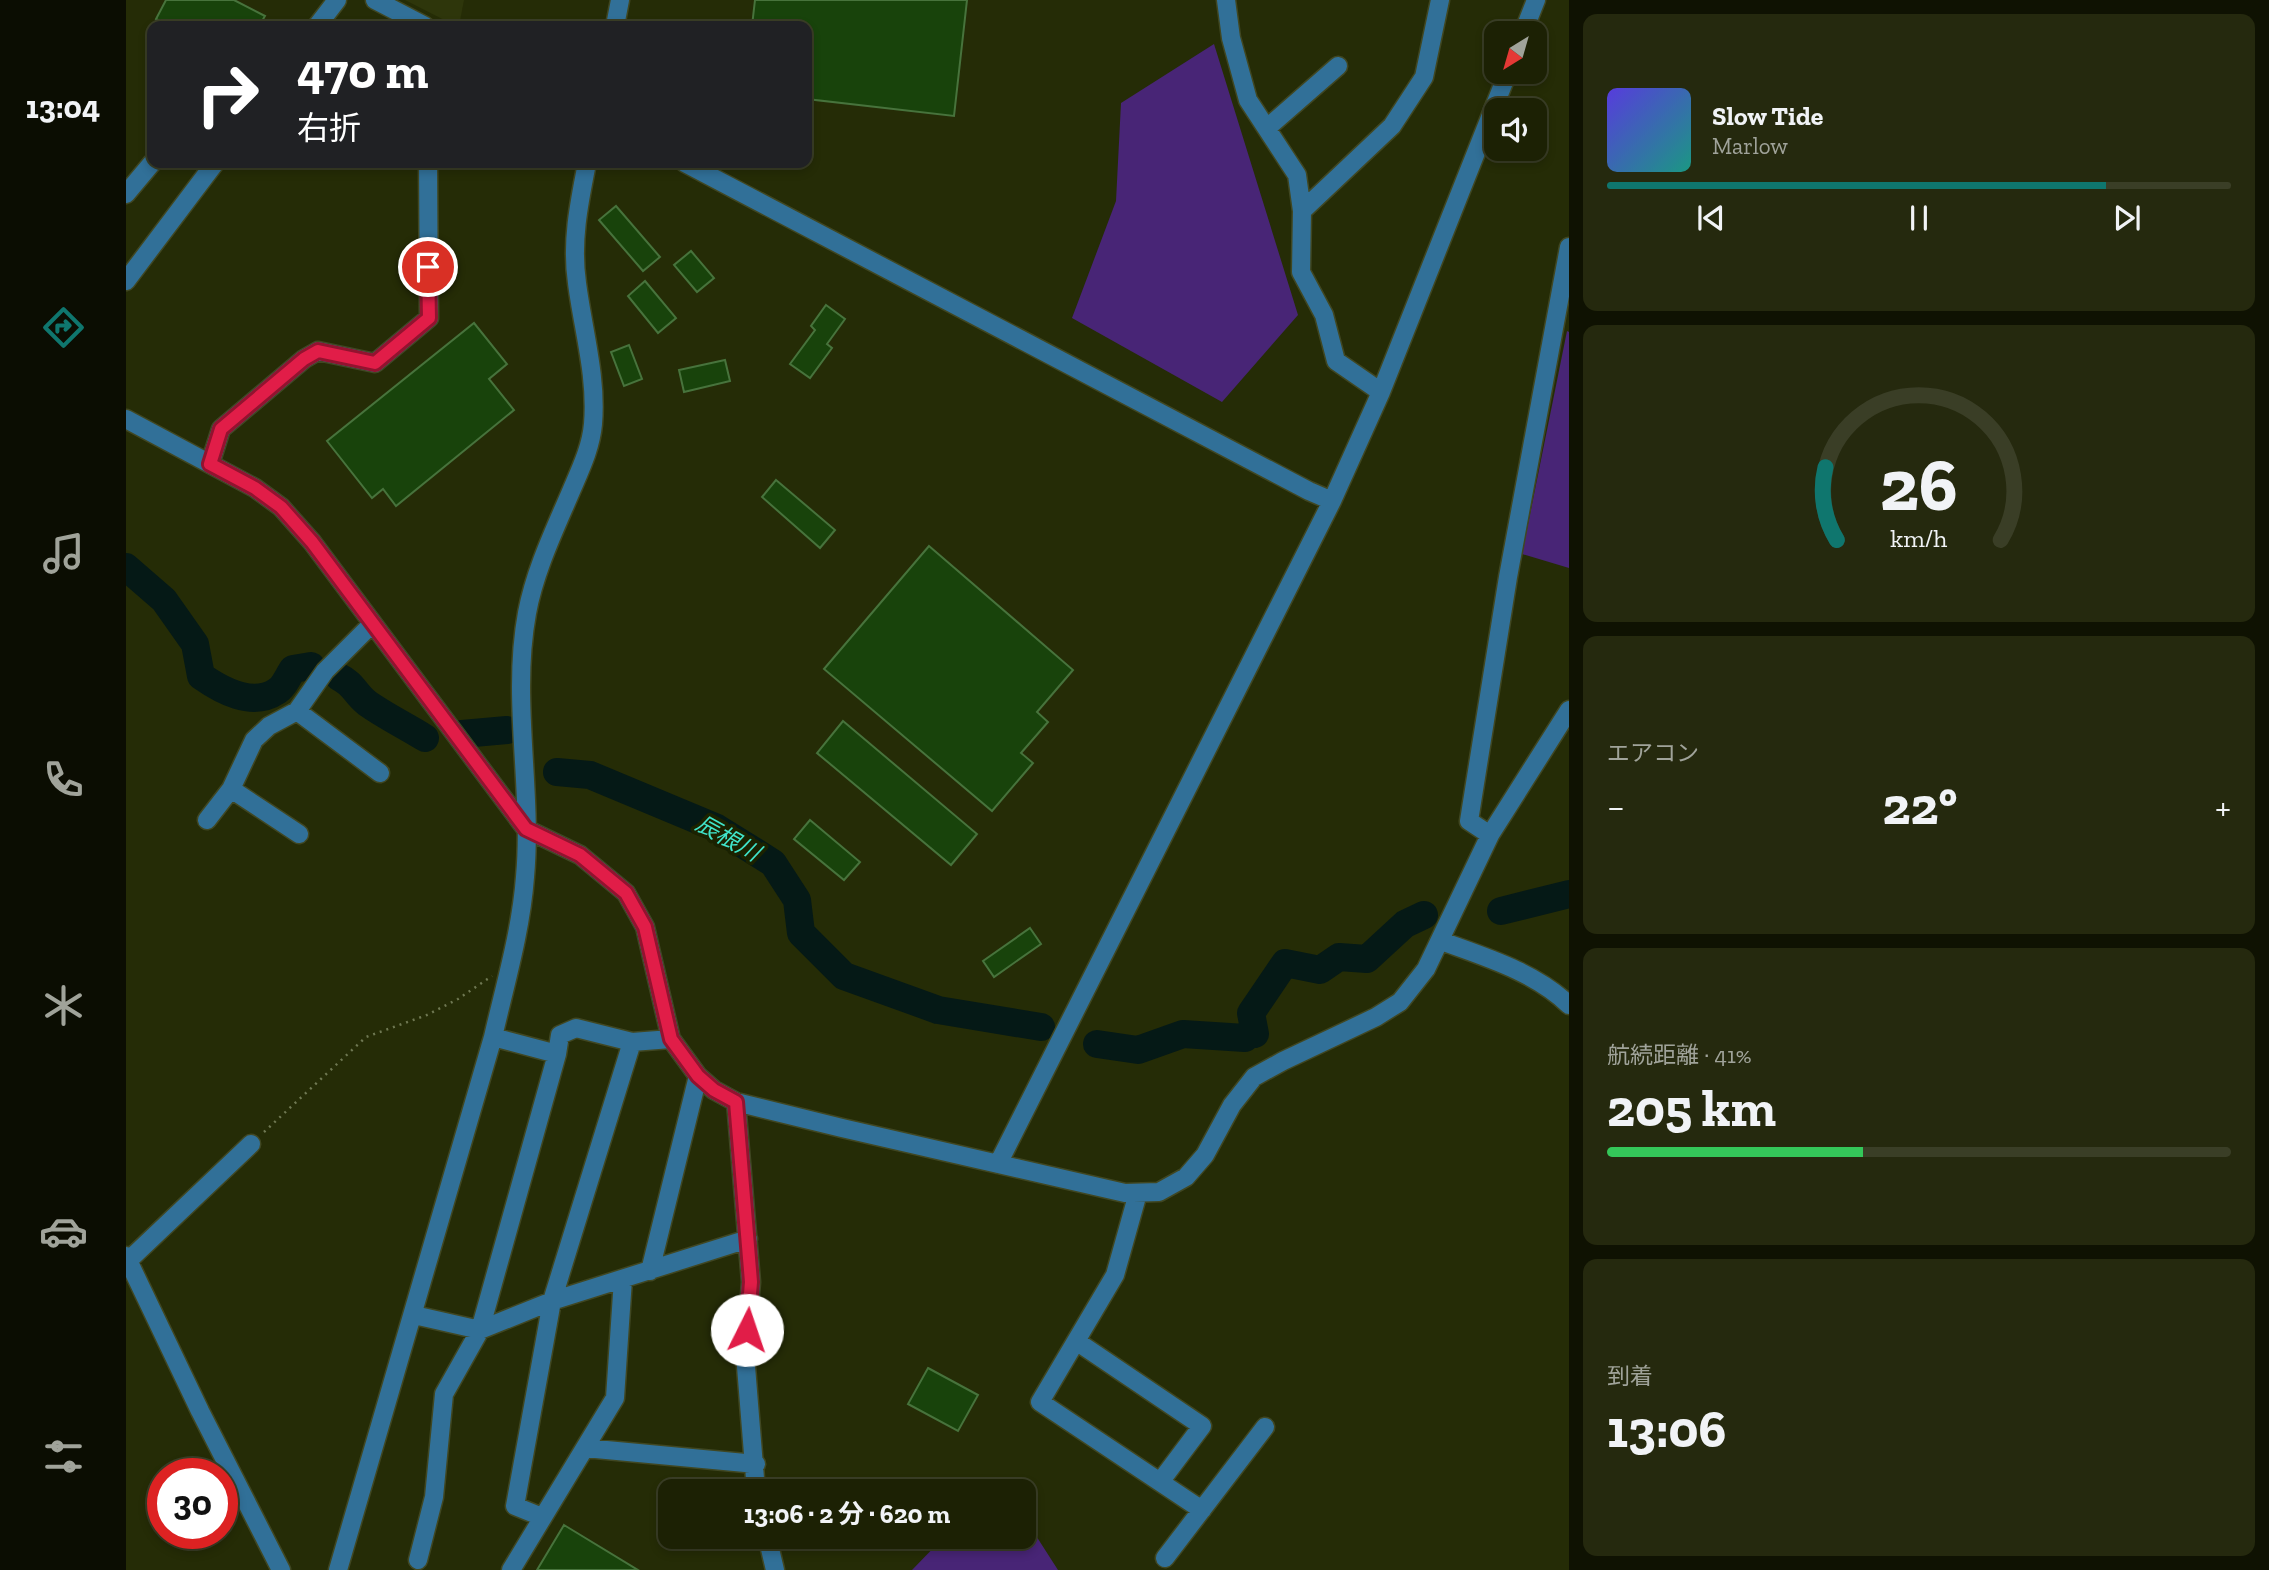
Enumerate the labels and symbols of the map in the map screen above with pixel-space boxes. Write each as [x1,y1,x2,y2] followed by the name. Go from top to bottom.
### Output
[1484,21,1547,84] north arrow
[398,237,458,297] pin
[691,809,768,868] water label: 辰根川
[710,1293,784,1367] position arrow
[147,1458,238,1549] speed limit sign: 30

